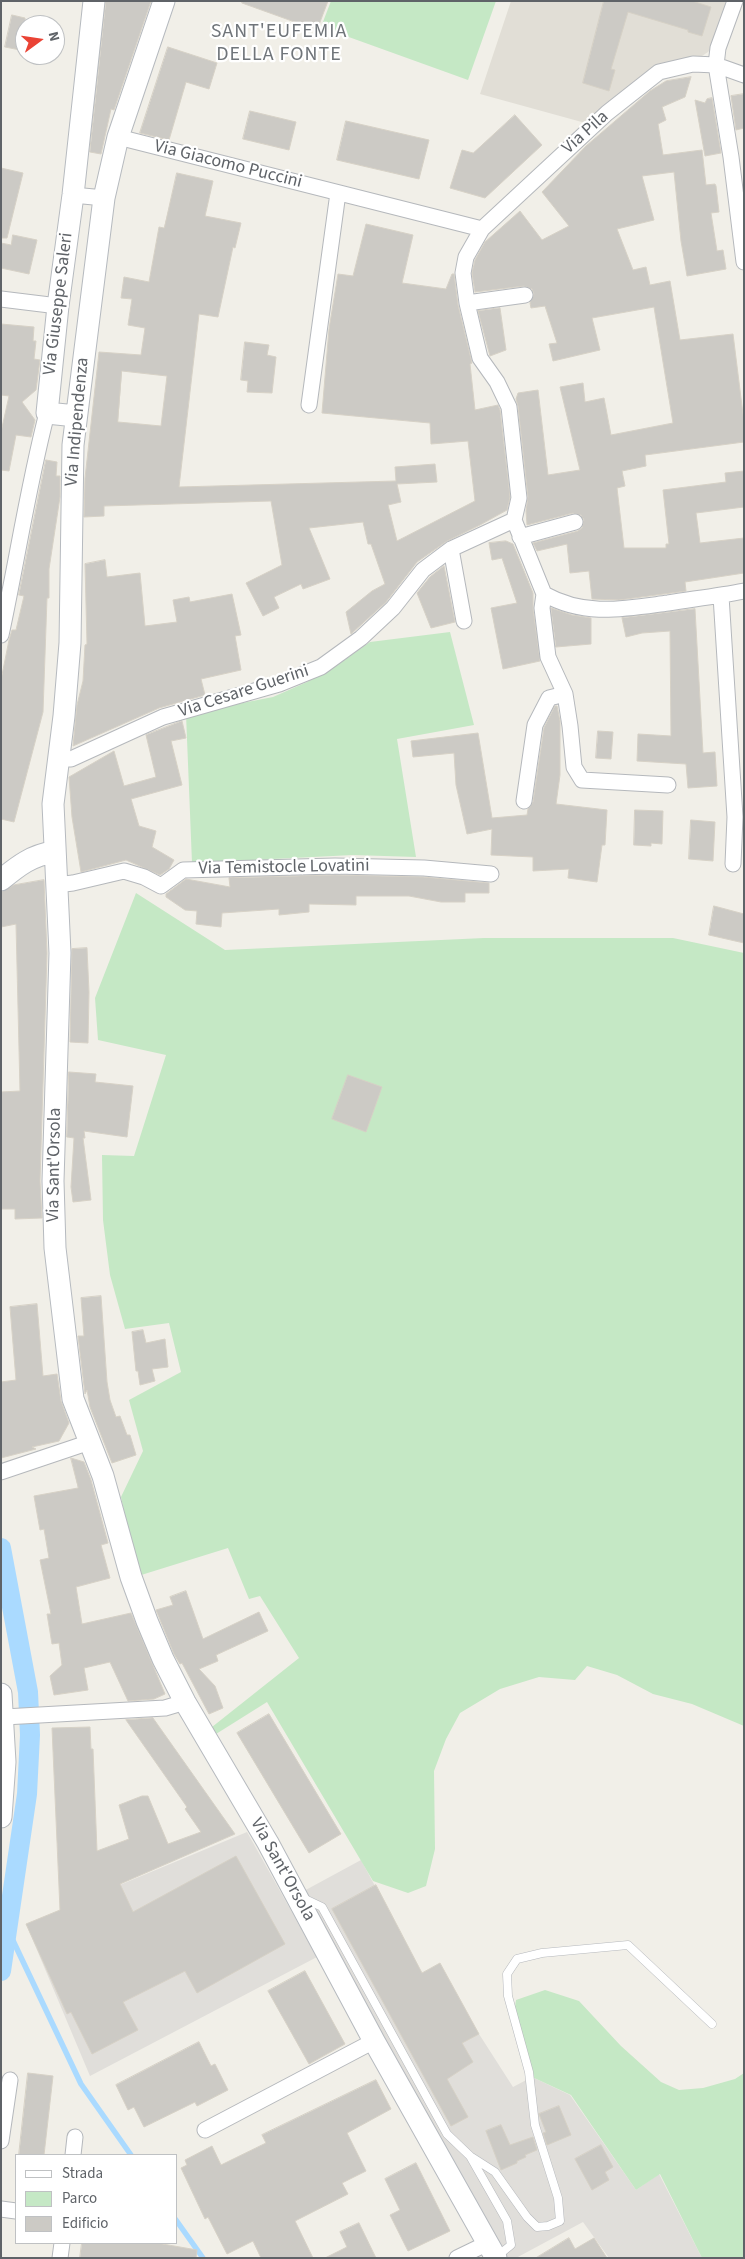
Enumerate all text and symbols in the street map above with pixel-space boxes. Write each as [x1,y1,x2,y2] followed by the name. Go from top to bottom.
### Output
[15,15,65,65] north arrow
[209,21,349,68] district label: SANT'EUFEMIA DELLA FONTE
[43,30,64,44] text: N
[558,107,614,159] street label: Via Pila
[152,136,304,194] street label: Via Giacomo Puccini
[40,231,78,377] street label: Via Giuseppe Saleri
[62,357,94,487] street label: Via Indipendenza
[176,661,312,723] street label: Via Cesare Guerini
[198,856,370,880] street label: Via Temistocle Lovatini
[43,1108,67,1222] street label: Via Sant'Orsola
[245,1815,319,1925] street label: Via Sant'Orsola
[15,2154,178,2244] legend
[62,2163,103,2184] text: Strada
[62,2188,97,2209] text: Parco
[62,2213,109,2234] text: Edificio

